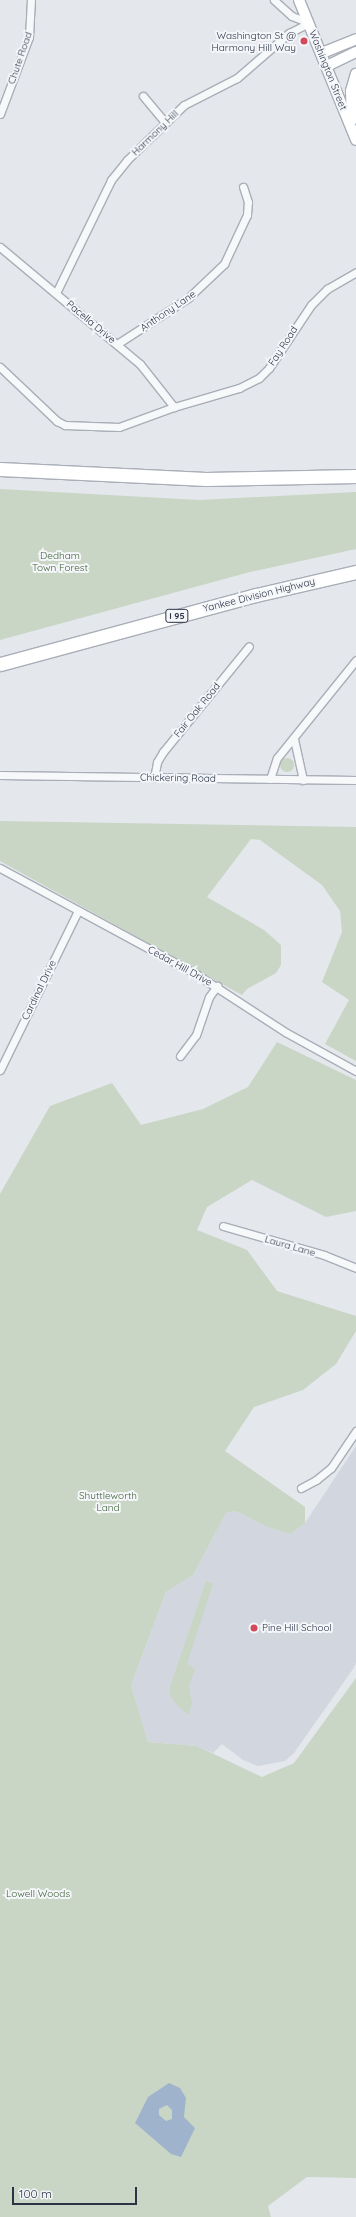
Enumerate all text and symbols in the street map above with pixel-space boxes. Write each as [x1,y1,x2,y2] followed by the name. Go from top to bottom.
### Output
[306,28,350,112] street label: Washington Street
[212,29,296,52] place label: Washington St @ Harmony Hill Way
[5,30,35,86] street label: Chute Road
[299,36,309,46] marker: Washington St @ Harmony Hill Way
[129,108,181,158] street label: Harmony Hill
[138,288,198,334] street label: Anthony Lane
[64,298,118,346] street label: Pacella Drive
[266,324,300,368] street label: Fay Road
[32,549,88,572] park label: Dedham Town Forest
[202,575,316,615] street label: Yankee Division Highway
[165,609,189,623] road number: I 95
[171,680,223,740] street label: Fair Oak Road
[140,771,216,785] street label: Chickering Road
[146,943,214,989] street label: Cedar Hill Drive
[19,958,59,1022] street label: Cardinal Drive
[263,1233,317,1259] street label: Laura Lane
[79,1489,137,1512] park label: Shuttleworth Land
[262,1622,332,1634] place label: Pine Hill School
[249,1623,259,1633] marker: Pine Hill School
[6,1888,70,1900] park label: Lowell Woods
[14,2179,139,2205] scale bar
[19,2186,52,2201] text: 100 m

